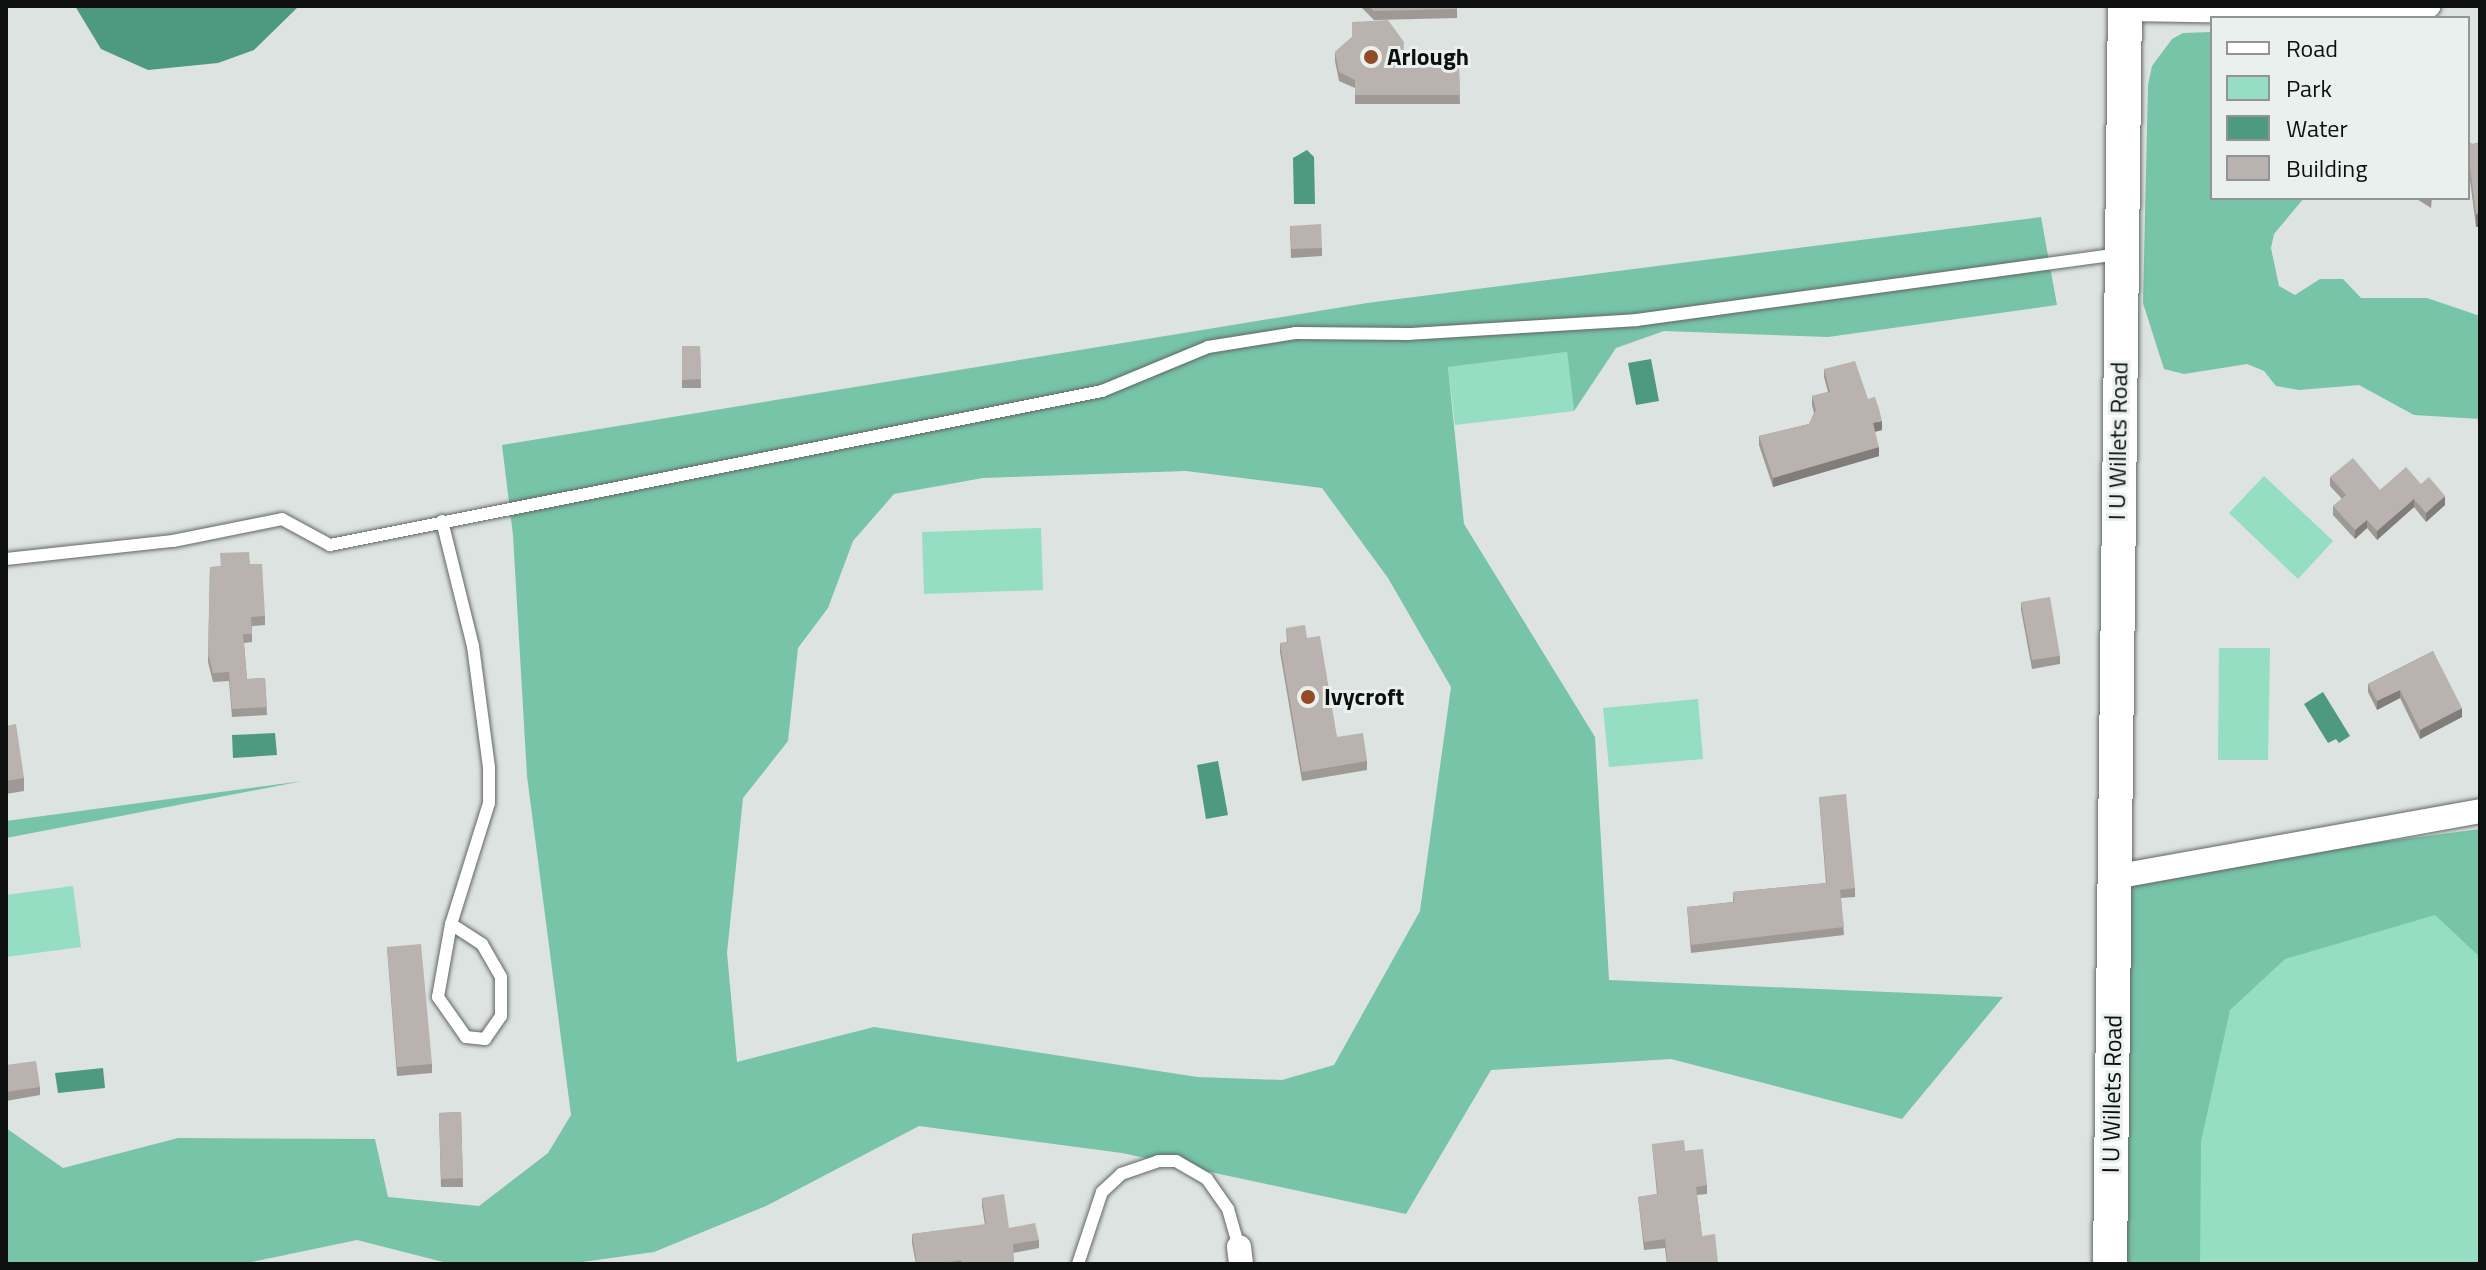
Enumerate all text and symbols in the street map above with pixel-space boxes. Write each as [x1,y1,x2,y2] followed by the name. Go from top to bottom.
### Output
[2210,16,2470,200] legend
[2286,30,2338,66] text: Road
[1387,43,1469,71] place label: Arlough
[1362,48,1380,66] marker: Arlough
[2286,70,2332,106] text: Park
[2286,110,2348,146] text: Water
[2286,150,2368,186] text: Building
[2102,362,2134,520] street label: I U Willets Road
[1324,683,1404,711] place label: Ivycroft
[1299,688,1317,706] marker: Ivycroft
[2096,1015,2128,1173] street label: I U Willets Road

